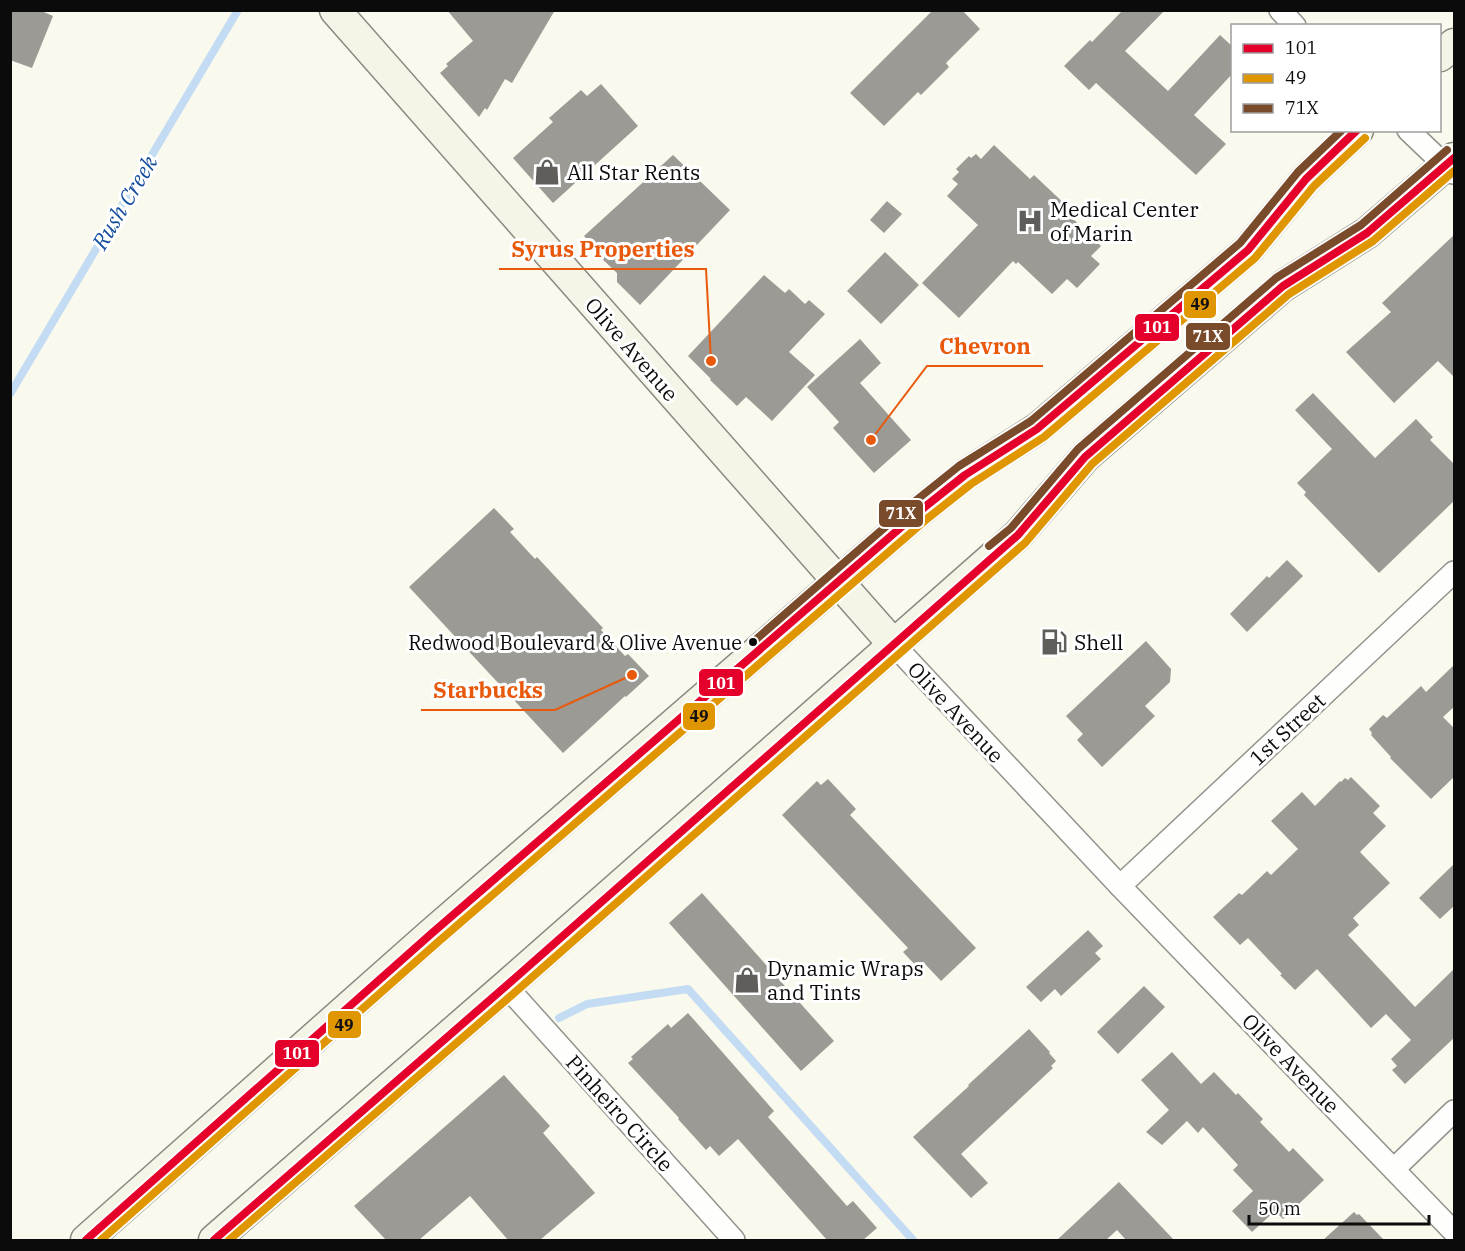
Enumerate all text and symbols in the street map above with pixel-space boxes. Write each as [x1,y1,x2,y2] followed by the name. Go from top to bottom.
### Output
[1231,24,1441,132] legend
[1285,36,1317,59] text: 101
[1285,66,1307,89] text: 49
[1285,96,1319,119] text: 71X
[84,149,164,255] water label: Rush Creek
[532,157,562,187] shop icon: All Star Rents
[567,158,700,186] place label: All Star Rents
[1050,195,1199,247] place label: Medical Center of Marin
[1015,206,1045,236] hospital icon: Medical Center of Marin
[499,229,706,269] callout: Syrus Properties
[511,234,695,263] text: Syrus Properties
[1183,290,1217,319] line badge: 49
[579,291,685,407] street label: Olive Avenue
[1190,294,1210,314] text: 49
[1134,313,1180,342] line badge: 101
[1143,317,1171,337] text: 101
[1185,322,1231,351] line badge: 71X
[927,326,1043,366] callout: Chevron
[1193,326,1224,346] text: 71X
[939,331,1031,360] text: Chevron
[878,499,924,528] line badge: 71X
[886,503,917,523] text: 71X
[1039,627,1069,657] fuel station icon: Shell
[1074,628,1123,656] place label: Shell
[408,629,742,656] place label: Redwood Boulevard & Olive Avenue
[747,636,759,648] marker: Redwood Boulevard & Olive Avenue
[902,655,1010,769] street label: Olive Avenue
[698,668,744,697] line badge: 101
[421,670,555,710] callout: Starbucks
[707,673,735,693] text: 101
[433,675,543,704] text: Starbucks
[1243,687,1331,771] street label: 1st Street
[682,702,716,731] line badge: 49
[689,706,709,726] text: 49
[767,954,924,1006] place label: Dynamic Wraps and Tints
[732,965,762,995] shop icon: Dynamic Wraps and Tints
[1236,1007,1346,1119] street label: Olive Avenue
[327,1010,362,1039] line badge: 49
[334,1015,354,1035] text: 49
[274,1039,320,1068] line badge: 101
[283,1043,311,1063] text: 101
[560,1049,680,1177] street label: Pinheiro Circle
[1249,1188,1429,1226] scale bar
[1258,1197,1301,1220] text: 50 m

